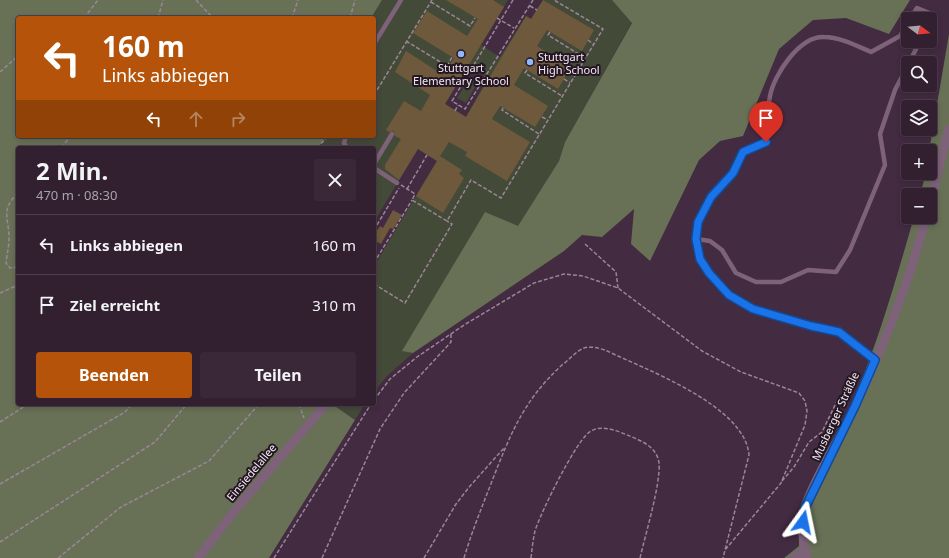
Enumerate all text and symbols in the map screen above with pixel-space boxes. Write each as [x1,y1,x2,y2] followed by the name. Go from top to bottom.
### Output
[901,12,937,48] north arrow
[901,12,937,224] map controls
[102,27,185,65] text: 160 m
[36,32,88,84] icon: left
[456,49,466,59] marker: Stuttgart Elementary School
[538,49,600,77] place label: Stuttgart High School
[901,56,937,92] button: search
[525,57,535,67] marker: Stuttgart High School
[413,60,509,88] place label: Stuttgart Elementary School
[102,63,230,87] text: Links abbiegen
[901,100,937,136] button: layers
[749,101,783,142] pin
[755,107,777,129] icon: arrive
[143,108,165,130] icon: left
[185,108,207,130] icon: ahead
[227,108,249,130] icon: right
[901,144,937,180] button: +
[36,154,108,187] text: 2 Min.
[314,159,356,201] button: close
[36,186,117,204] text: 470 m · 08:30
[901,188,937,224] button: −
[36,234,58,256] icon: left
[70,235,183,255] text: Links abbiegen
[312,235,356,255] text: 160 m
[36,294,58,316] icon: arrive
[70,295,160,315] text: Ziel erreicht
[312,295,356,315] text: 310 m
[36,352,192,398] button: Beenden
[200,352,356,398] button: Teilen
[808,369,862,463] street label: Musberger Sträßle
[223,440,279,504] street label: Einsiedelallee
[782,501,824,543] position arrow

